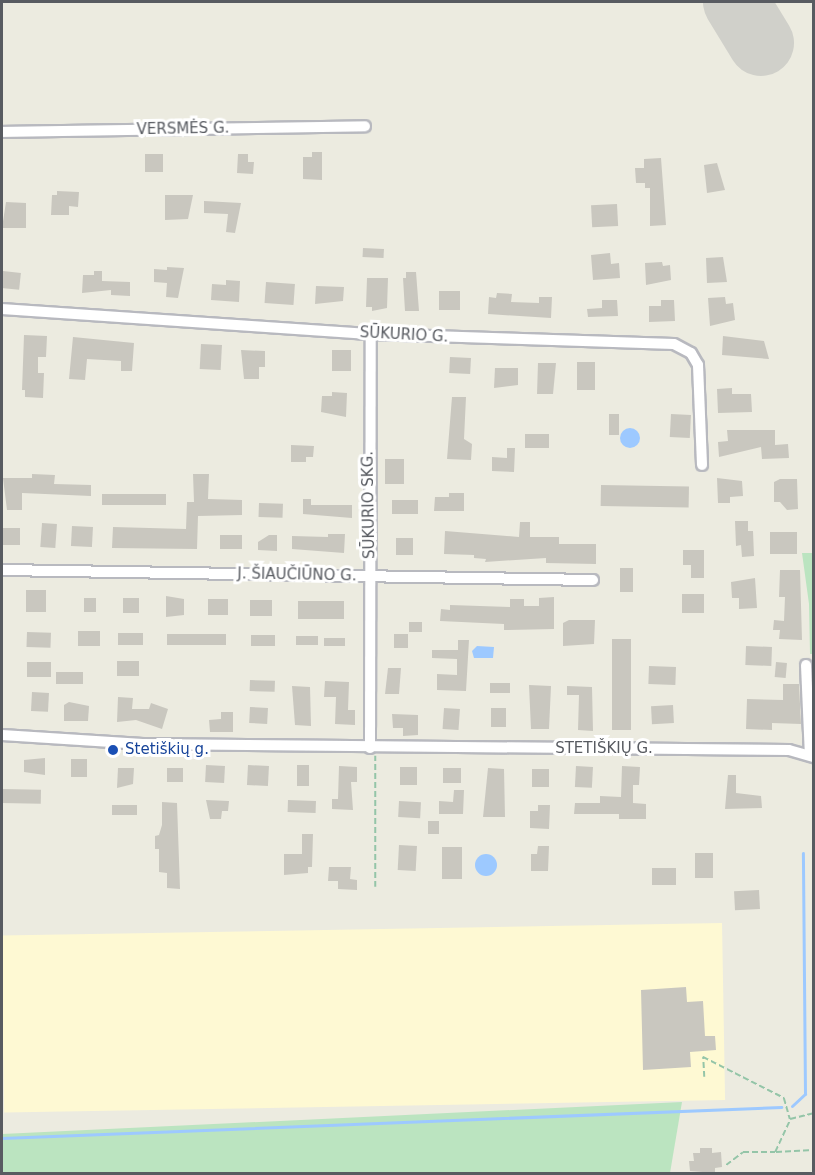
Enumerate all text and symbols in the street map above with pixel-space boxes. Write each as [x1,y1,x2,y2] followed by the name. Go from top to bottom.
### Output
[136,119,230,139] street label: VERSMĖS G.
[359,324,449,346] street label: SŪKURIO G.
[359,451,379,559] street label: SŪKURIO SKG.
[237,565,357,585] street label: J. ŠIAUČIŪNO G.
[555,740,653,758] street label: STETIŠKIŲ G.
[125,741,209,759] place label: Stetiškių g.
[106,743,120,757] marker: Stetiškių g.

